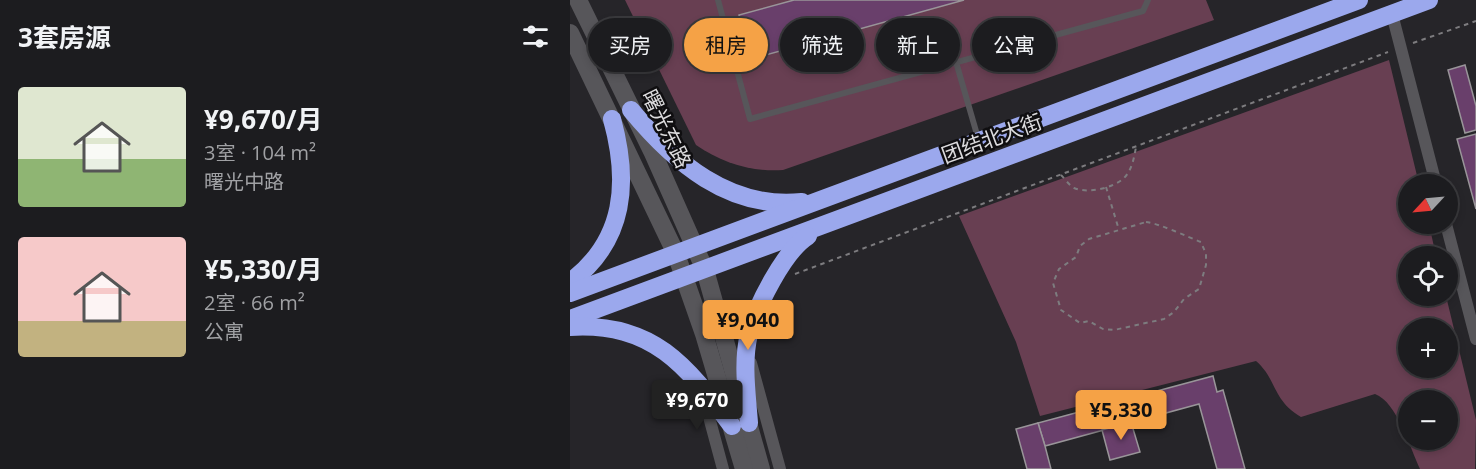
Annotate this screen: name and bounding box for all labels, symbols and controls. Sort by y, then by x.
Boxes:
chip: 买房 [588,18,672,72]
chip: 租房 [684,18,768,72]
chip: 筛选 [780,18,864,72]
chip: 新上 [876,18,960,72]
chip: 公寓 [972,18,1056,72]
text: 3套房源 [18,19,111,55]
icon: filters [519,20,552,53]
street label: 曙光东路 [636,85,698,172]
text: ¥9,670/月 [204,101,323,137]
street label: 团结北大街 [938,107,1046,169]
icon: home [66,111,138,183]
text: 3室 · 104 m² [204,139,316,166]
text: 曙光中路 [204,168,284,195]
north arrow [1398,174,1458,234]
map controls [1398,174,1458,450]
button: locate [1398,246,1458,306]
text: ¥5,330/月 [204,251,323,287]
icon: home [66,261,138,333]
text: 2室 · 66 m² [204,289,305,316]
pin: ¥9,040 [699,300,797,351]
text: ¥9,040 [717,306,779,333]
text: 公寓 [204,318,244,345]
button: + [1398,318,1458,378]
pin: ¥9,670 [648,380,746,431]
text: ¥9,670 [666,386,728,413]
pin: ¥5,330 [1072,390,1170,441]
button: − [1398,390,1458,450]
text: ¥5,330 [1090,396,1152,423]

